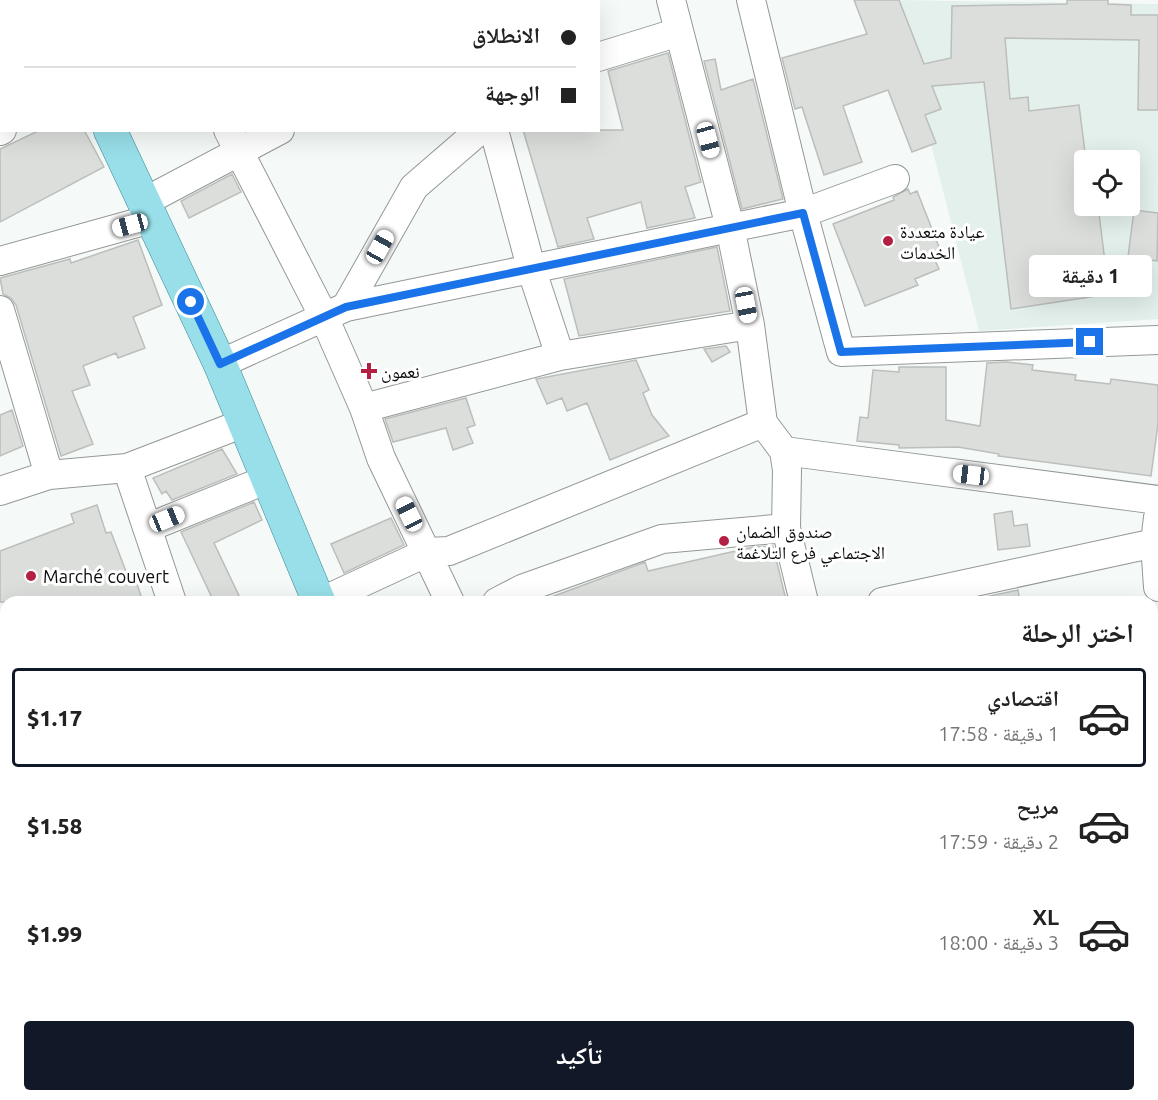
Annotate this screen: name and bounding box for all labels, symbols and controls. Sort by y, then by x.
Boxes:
text: الانطلاق [472,22,540,47]
text: الوجهة [485,80,540,105]
car [695,120,721,160]
map controls [1074,150,1140,216]
button: locate [1074,150,1140,216]
car [110,212,150,238]
place label: عيادة متعددة الخدمات [900,221,985,262]
car [363,227,397,267]
marker: عيادة متعددة الخدمات [881,234,895,248]
callout: 1 دقيقة [1028,255,1152,297]
text: 1 دقيقة [1061,264,1120,287]
car [734,286,758,324]
route start [177,288,204,315]
route end [1076,328,1103,355]
place label: نعمون [381,361,420,383]
marker: نعمون [362,364,376,378]
car [952,464,990,486]
car [393,494,425,534]
car [147,504,187,534]
place label: صندوق الضمان الاجتماعي فرع التلاغمة [736,521,885,568]
marker: صندوق الضمان الاجتماعي فرع التلاغمة [717,534,731,548]
place label: Marché couvert [43,566,169,586]
marker: Marché couvert [24,569,38,583]
text: اختر الرحلة [1021,617,1134,647]
text: اقتصادي [987,685,1059,710]
icon: car [1077,691,1131,745]
text: $1.17 [27,705,82,730]
text: 1 دقيقة · 17:58 [938,722,1059,745]
text: مريح [1016,793,1059,818]
icon: car [1077,799,1131,853]
text: $1.58 [27,813,82,838]
text: 2 دقيقة · 17:59 [938,830,1059,853]
text: XL [1032,904,1059,929]
icon: car [1077,907,1131,961]
text: $1.99 [27,921,82,946]
text: 3 دقيقة · 18:00 [938,931,1059,954]
button: تأكيد [24,1021,1134,1090]

